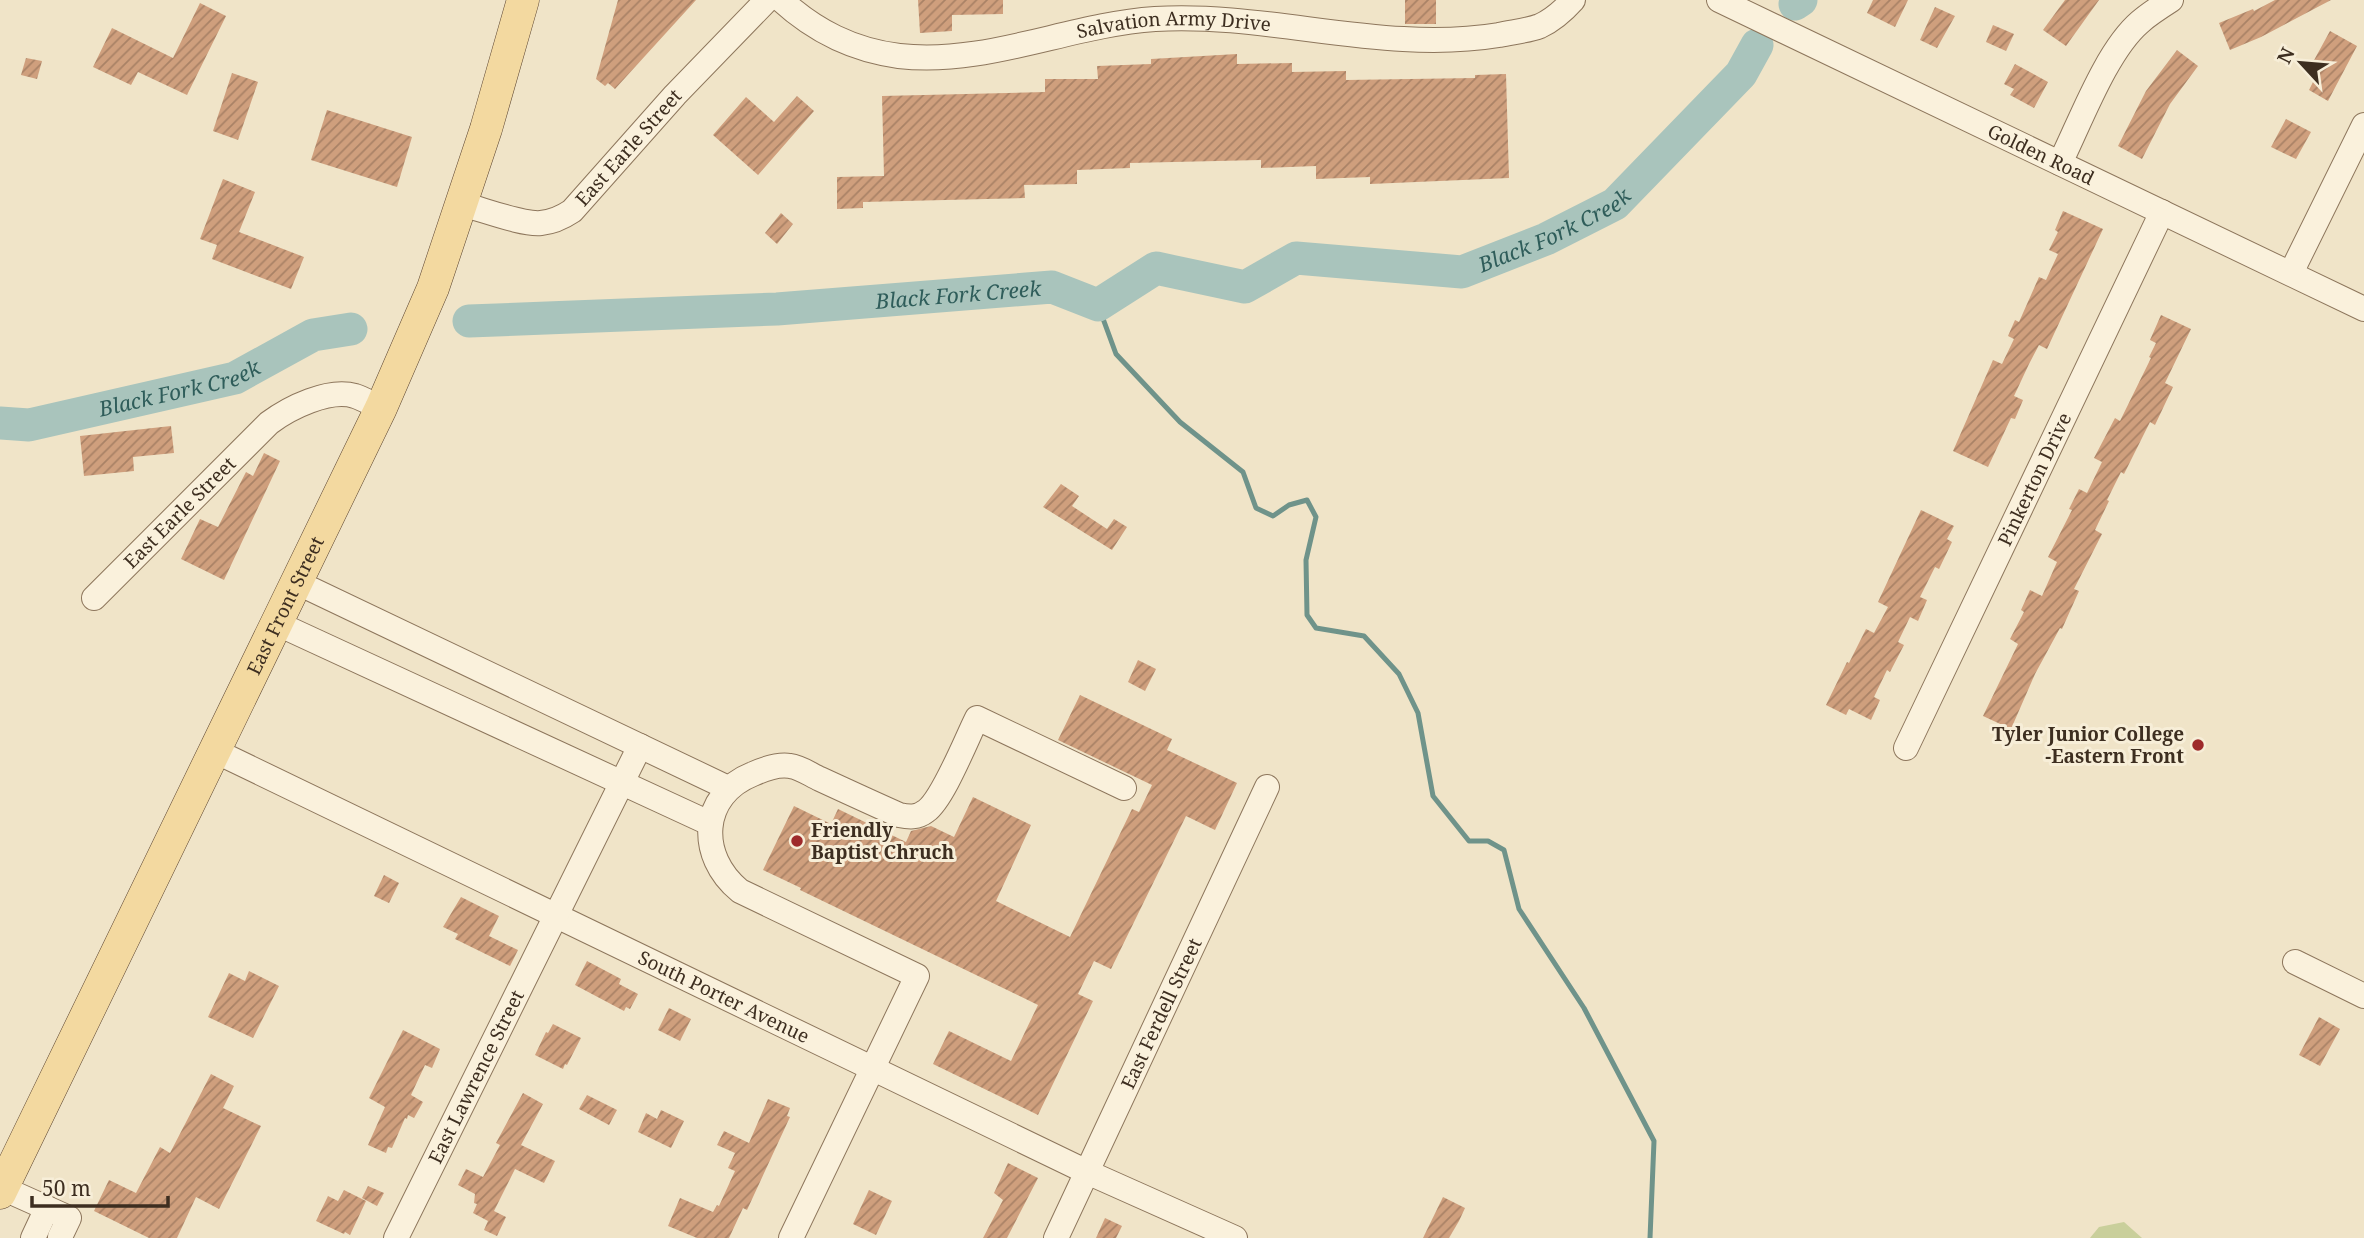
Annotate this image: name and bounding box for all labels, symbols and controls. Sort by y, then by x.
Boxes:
street label: Salvation Army Drive [1074,5,1272,44]
north arrow [2266,28,2336,98]
text: N [2271,43,2301,68]
street label: East Earle Street [569,83,687,212]
street label: Golden Road [1983,118,2099,191]
water label: Black Fork Creek [1473,181,1638,279]
water label: Black Fork Creek [873,274,1043,315]
water label: Black Fork Creek [95,352,266,423]
street label: Pinkerton Drive [1992,408,2077,550]
street label: East Earle Street [118,451,241,574]
street label: East Front Street [240,532,330,679]
place label: Tyler Junior College -Eastern Front [1992,721,2184,769]
marker: Tyler Junior College -Eastern Front [2190,737,2206,753]
place label: Friendly Baptist Chruch [811,817,955,865]
marker: Friendly Baptist Chruch [789,833,805,849]
street label: East Ferdell Street [1115,933,1208,1093]
street label: South Porter Avenue [634,944,814,1049]
street label: East Lawrence Street [422,985,530,1168]
scale bar [32,1164,168,1208]
text: 50 m [42,1174,91,1202]

